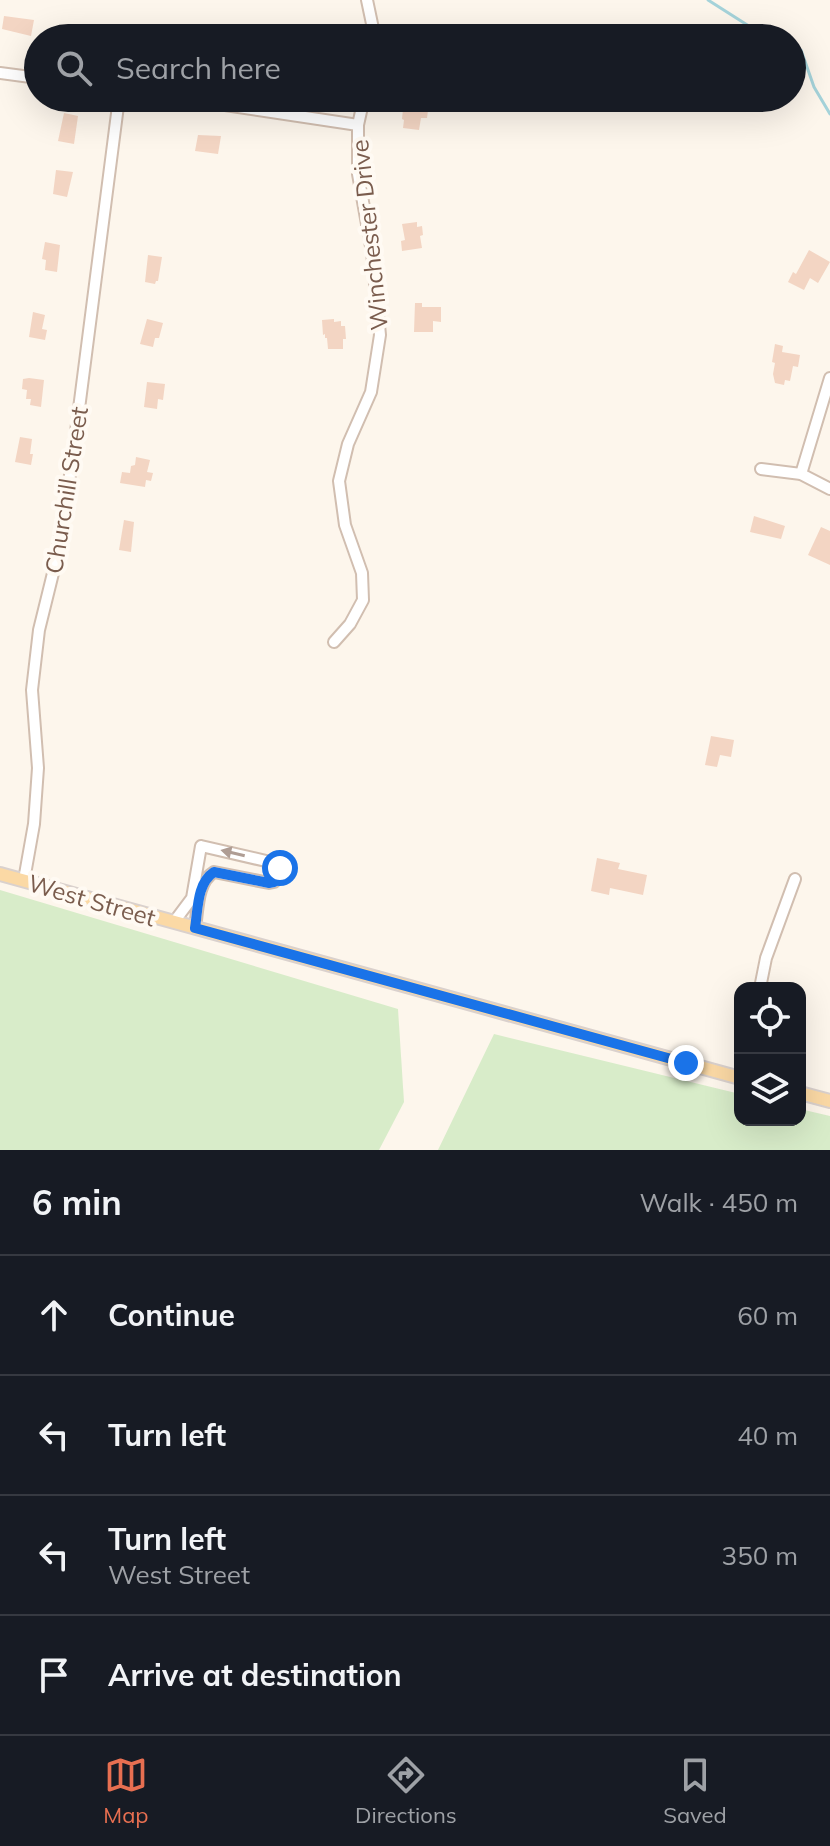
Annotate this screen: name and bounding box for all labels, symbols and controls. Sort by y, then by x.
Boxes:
search box [24,24,806,112]
icon: search [52,46,96,90]
text: Search here [116,49,281,87]
street label: Winchester Drive [344,138,394,332]
street label: Churchill Street [38,404,94,576]
one-way arrow [220,846,245,859]
route start [262,850,298,886]
street label: West Street [25,868,159,932]
map controls [734,982,806,1126]
button: locate [734,982,806,1054]
route end [668,1045,704,1081]
button: layers [734,1054,806,1126]
text: 6 min [32,1181,122,1224]
text: Walk · 450 m [639,1186,798,1219]
icon: ahead [32,1293,76,1337]
text: Continue [108,1296,235,1334]
text: 60 m [737,1299,798,1332]
icon: left [32,1413,76,1457]
text: Turn left [108,1416,226,1454]
text: 40 m [737,1419,798,1452]
text: Turn left [108,1520,226,1558]
icon: left [32,1533,76,1577]
text: 350 m [722,1539,798,1572]
text: West Street [108,1558,250,1591]
icon: arrive [32,1653,76,1697]
text: Arrive at destination [108,1656,402,1694]
tab: Map [103,1753,149,1829]
tab: Directions [355,1753,457,1829]
tab: Saved [663,1753,727,1829]

